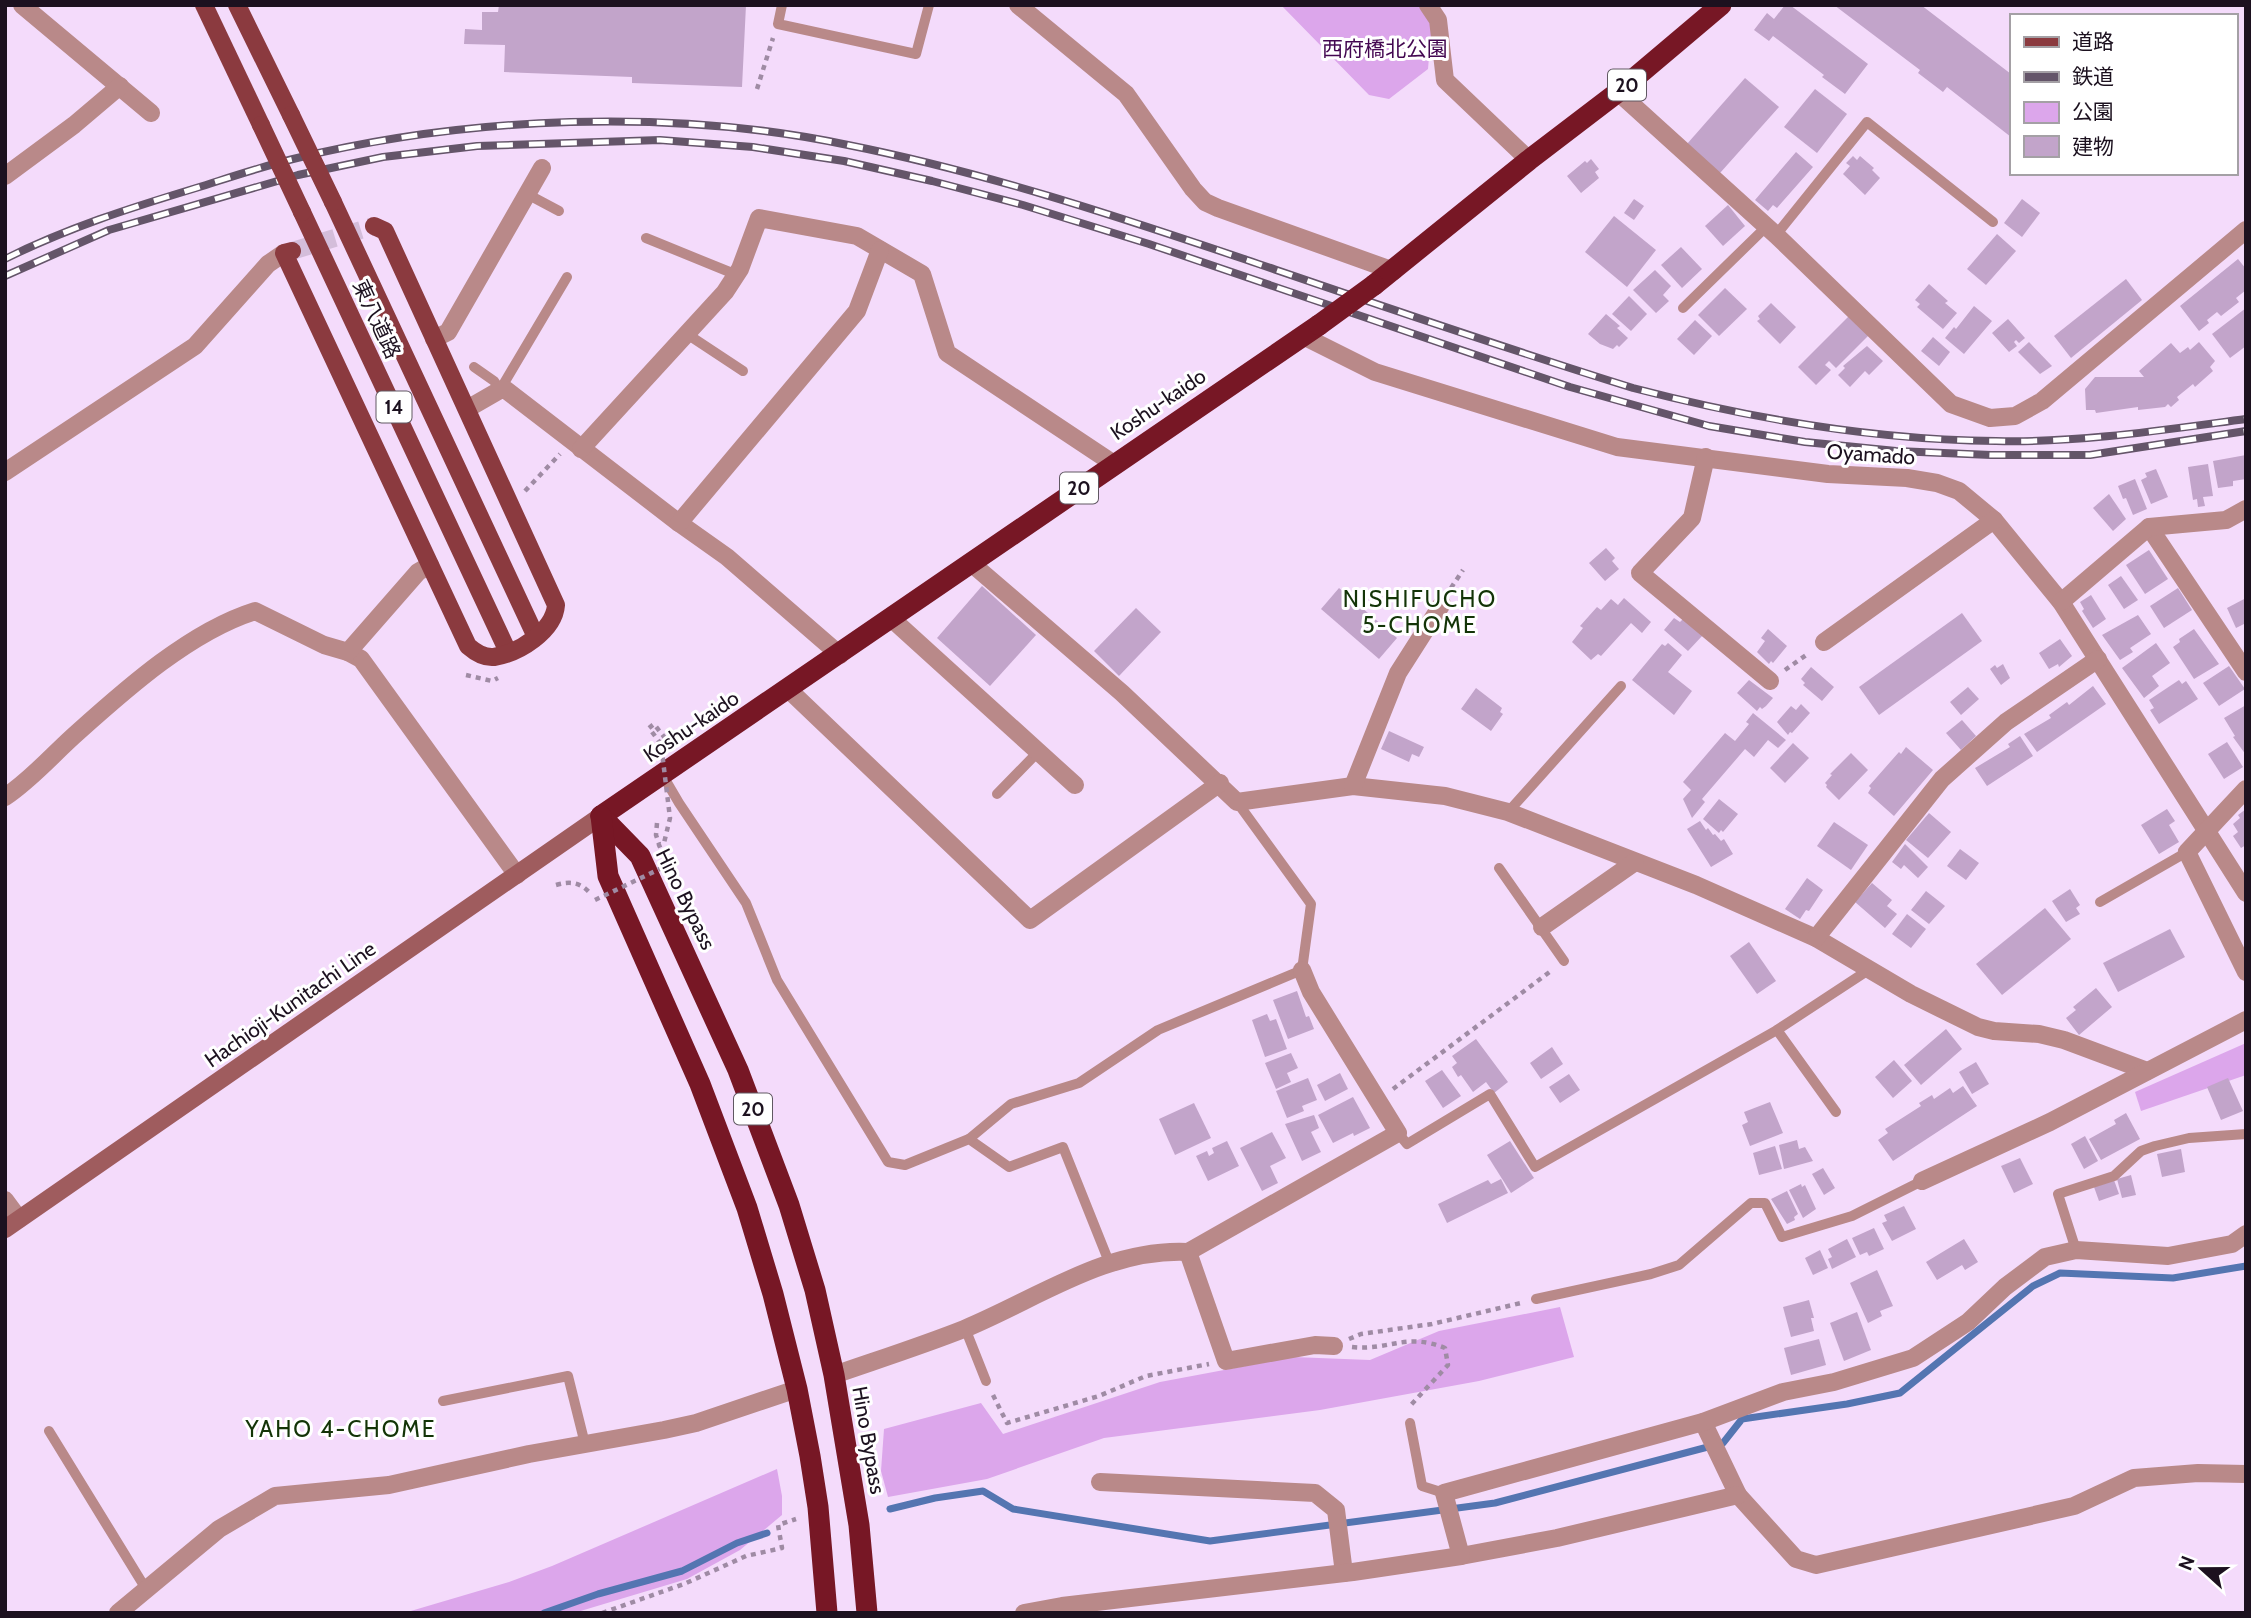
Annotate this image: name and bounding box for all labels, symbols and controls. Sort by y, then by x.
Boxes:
legend [2010,14,2237,175]
text: 道路 [2072,29,2114,54]
park label: 西府橋北公園 [1322,36,1448,61]
text: 鉄道 [2072,64,2114,89]
road number: 20 [1608,69,1646,100]
text: 公園 [2072,99,2114,124]
text: 建物 [2072,134,2114,159]
street label: 東八道路 [348,276,406,362]
street label: Koshu-kaido [1106,363,1210,445]
road number: 14 [376,392,412,422]
street label: Oyamado [1826,438,1916,470]
road number: 20 [1060,472,1098,503]
district label: NISHIFUCHO 5-CHOME [1343,585,1497,639]
street label: Koshu-kaido [639,685,743,767]
street label: Hino Bypass [651,845,721,954]
street label: Hachioji-Kunitachi Line [200,935,381,1073]
road number: 20 [734,1093,772,1124]
street label: Hino Bypass [847,1384,891,1496]
district label: YAHO 4-CHOME [244,1415,437,1443]
north arrow [2167,1534,2237,1604]
text: N [2173,1553,2200,1573]

